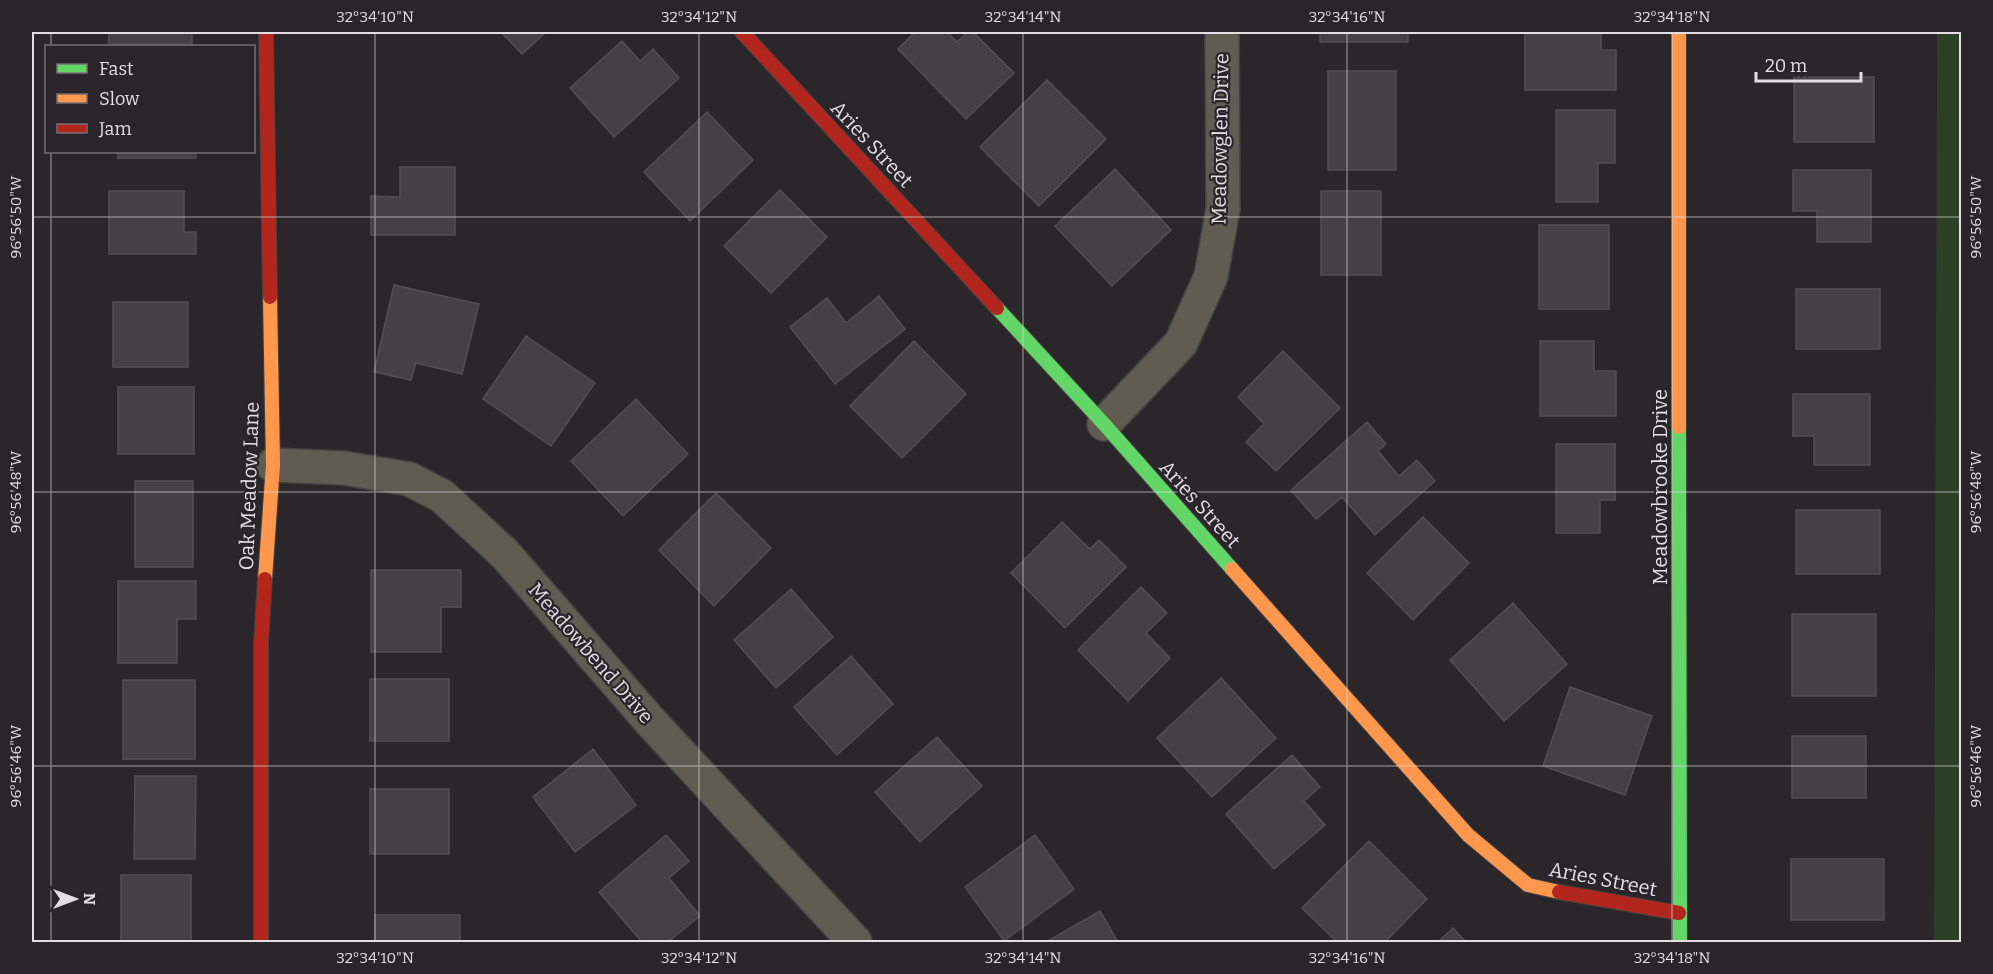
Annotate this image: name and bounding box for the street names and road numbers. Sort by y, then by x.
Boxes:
street label: Meadowglen Drive [1207,53,1233,225]
street label: Aries Street [826,96,918,192]
street label: Meadowbrooke Drive [1648,389,1672,585]
street label: Oak Meadow Lane [234,401,264,571]
street label: Aries Street [1155,455,1245,553]
street label: Meadowbend Drive [523,578,659,728]
street label: Aries Street [1547,857,1659,901]

